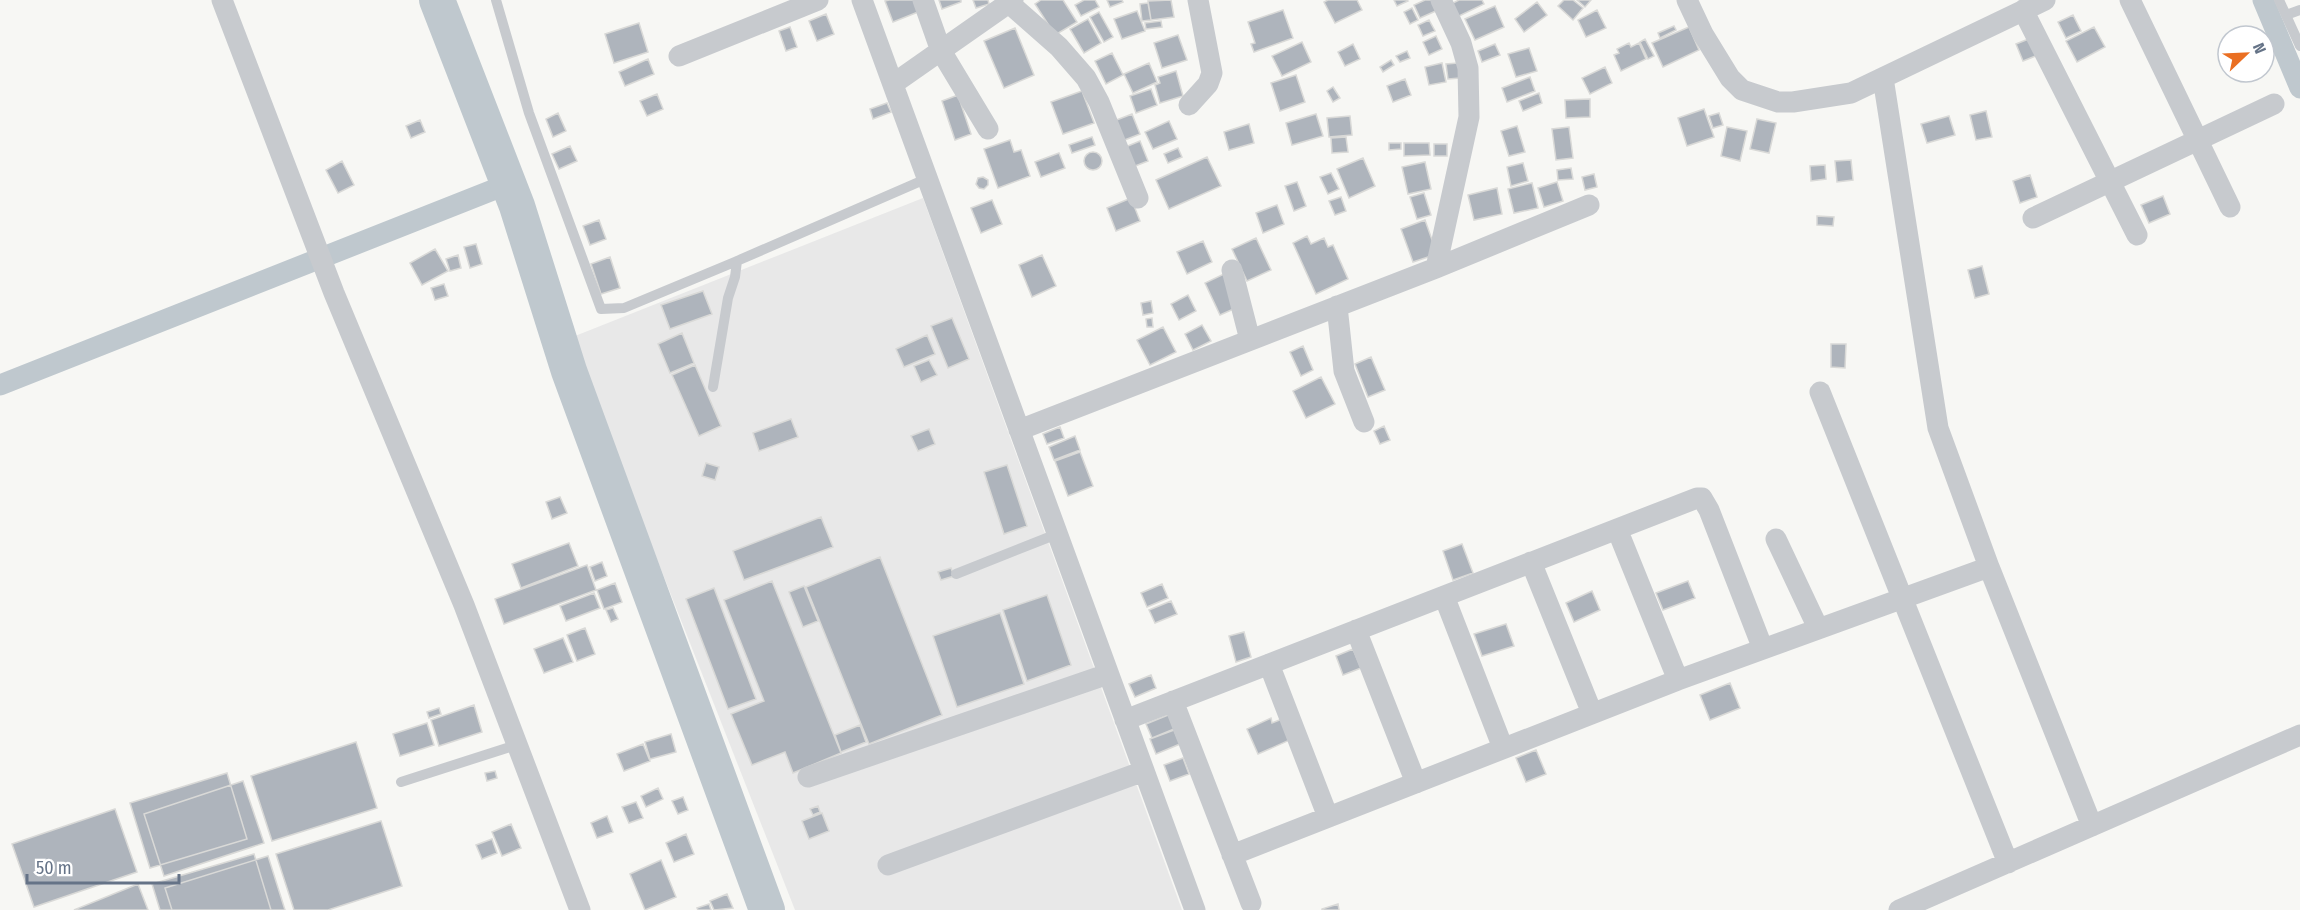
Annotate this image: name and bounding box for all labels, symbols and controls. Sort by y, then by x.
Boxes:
north arrow [2216,24,2276,84]
text: N [2249,40,2270,56]
scale bar [27,847,178,885]
text: 50 m [36,857,72,879]

